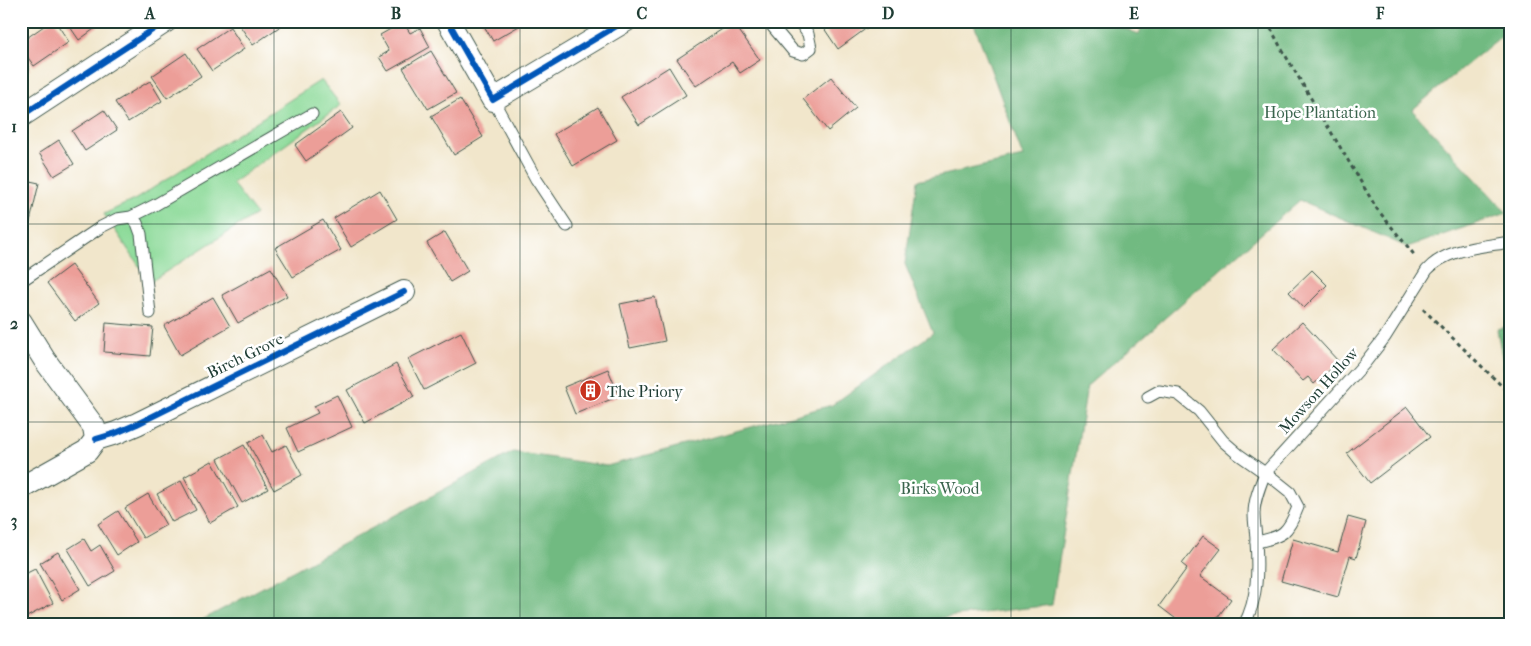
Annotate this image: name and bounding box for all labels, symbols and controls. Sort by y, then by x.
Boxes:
text: A [144,4,156,23]
text: B [391,4,401,23]
text: C [637,4,648,23]
text: D [882,4,894,23]
text: E [1129,4,1139,23]
text: F [1375,4,1385,23]
park label: Hope Plantation [1264,103,1377,122]
text: 1 [11,117,17,136]
text: 2 [10,314,18,333]
street label: Birch Grove [204,329,287,382]
street label: Mowson Hollow [1275,342,1363,437]
building icon: The Priory [579,379,603,403]
place label: The Priory [607,382,683,401]
park label: Birks Wood [901,479,980,498]
text: 3 [11,511,17,531]

